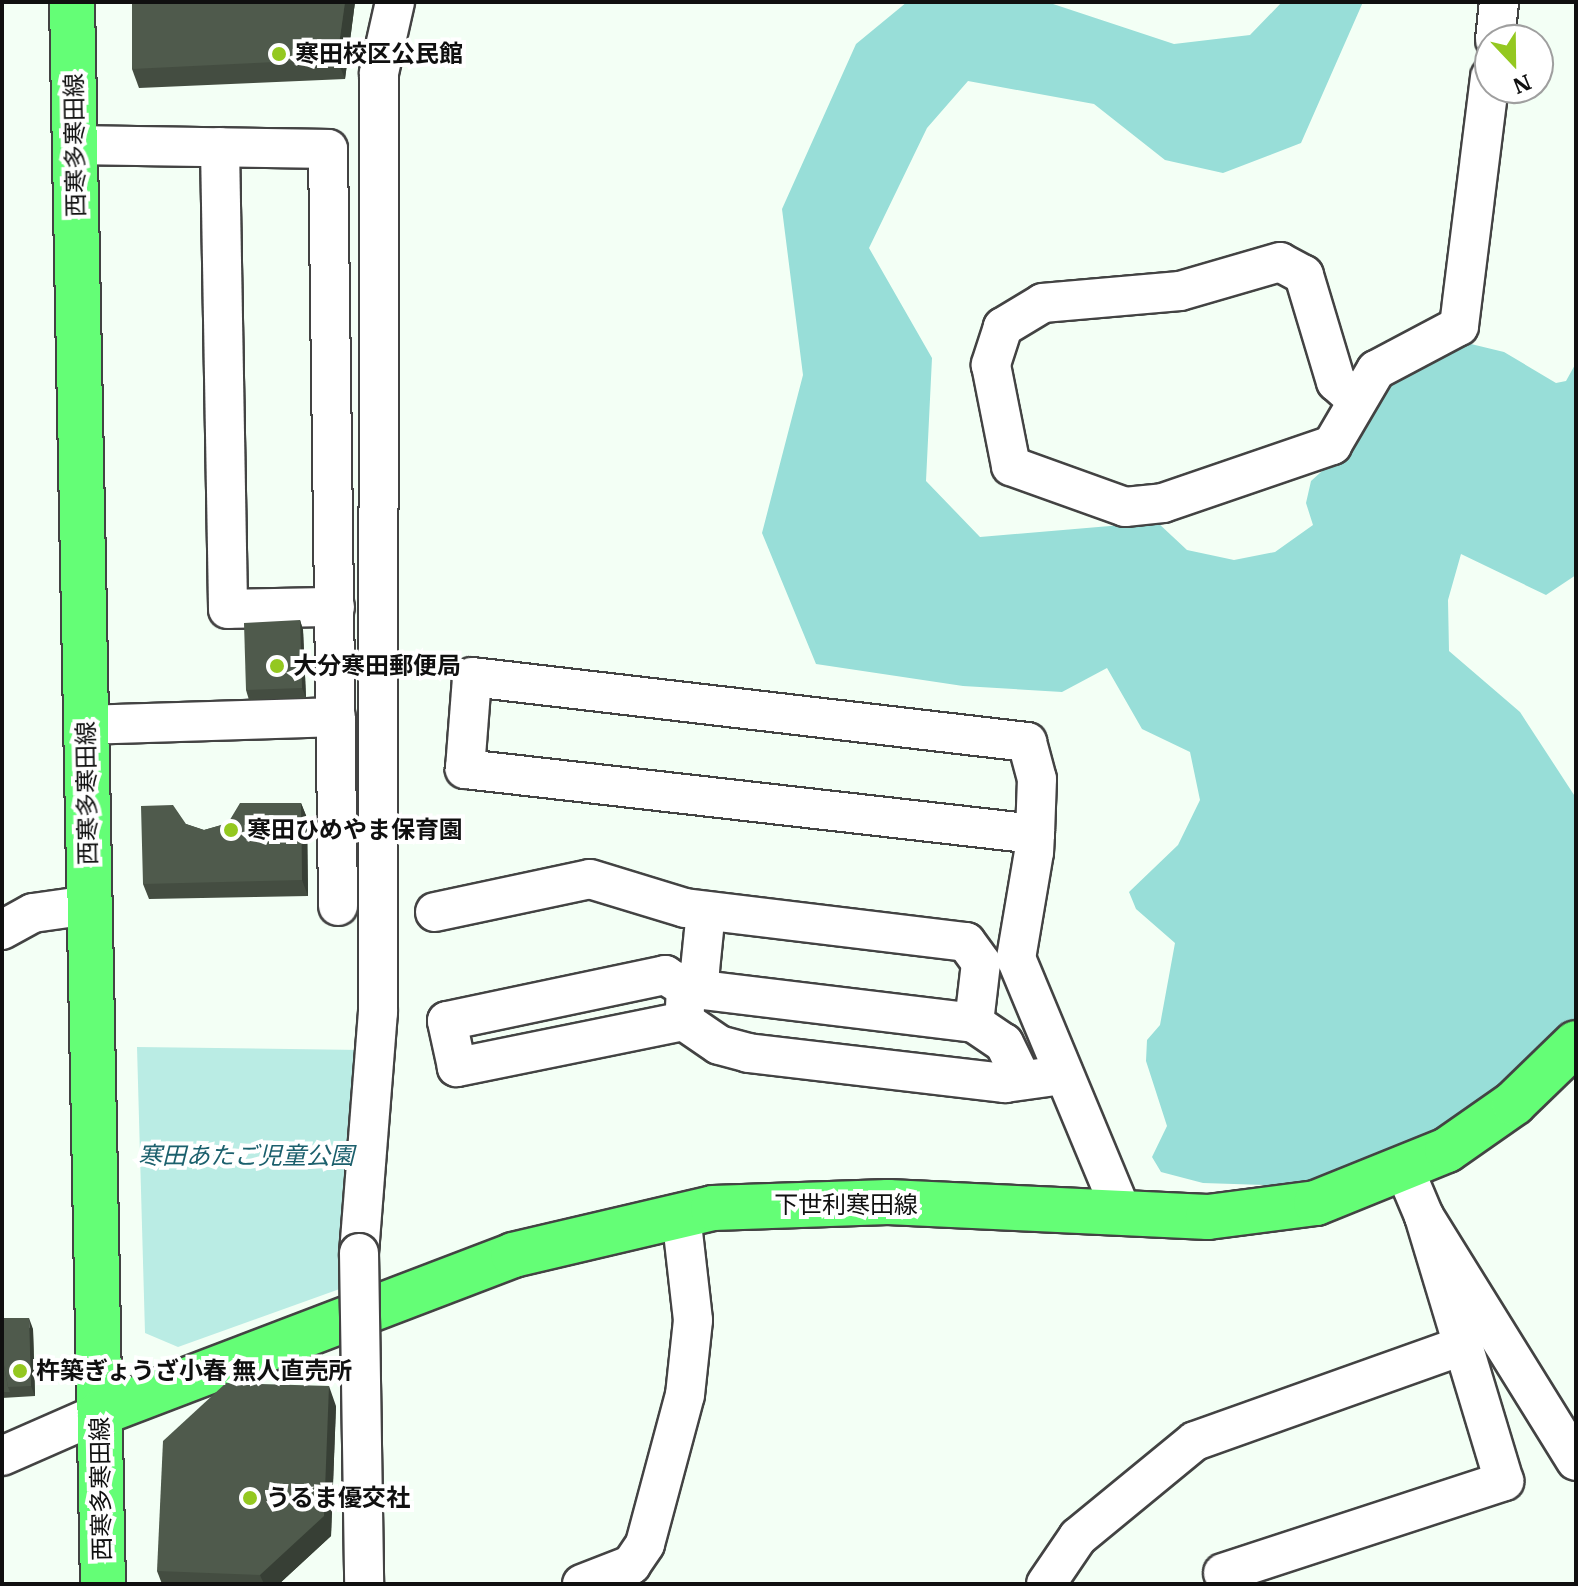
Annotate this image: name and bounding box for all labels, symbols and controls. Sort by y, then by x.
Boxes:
north arrow [1474,24,1554,104]
place label: 寒田校区公民館 [295,40,463,68]
marker: 寒田校区公民館 [270,45,288,63]
text: N [1509,68,1536,102]
street label: 西寒多寒田線 [59,73,91,217]
place label: 大分寒田郵便局 [293,652,461,680]
marker: 大分寒田郵便局 [268,657,286,675]
street label: 西寒多寒田線 [71,721,103,865]
place label: 寒田ひめやま保育園 [247,816,463,844]
marker: 寒田ひめやま保育園 [222,821,240,839]
park label: 寒田あたご児童公園 [138,1142,354,1170]
street label: 下世利寒田線 [774,1191,918,1219]
place label: 杵築ぎょうざ小春 無人直売所 [36,1357,354,1385]
marker: 杵築ぎょうざ小春 無人直売所 [11,1362,29,1380]
street label: 西寒多寒田線 [85,1417,117,1561]
place label: うるま優交社 [266,1484,410,1512]
marker: うるま優交社 [241,1489,259,1507]

